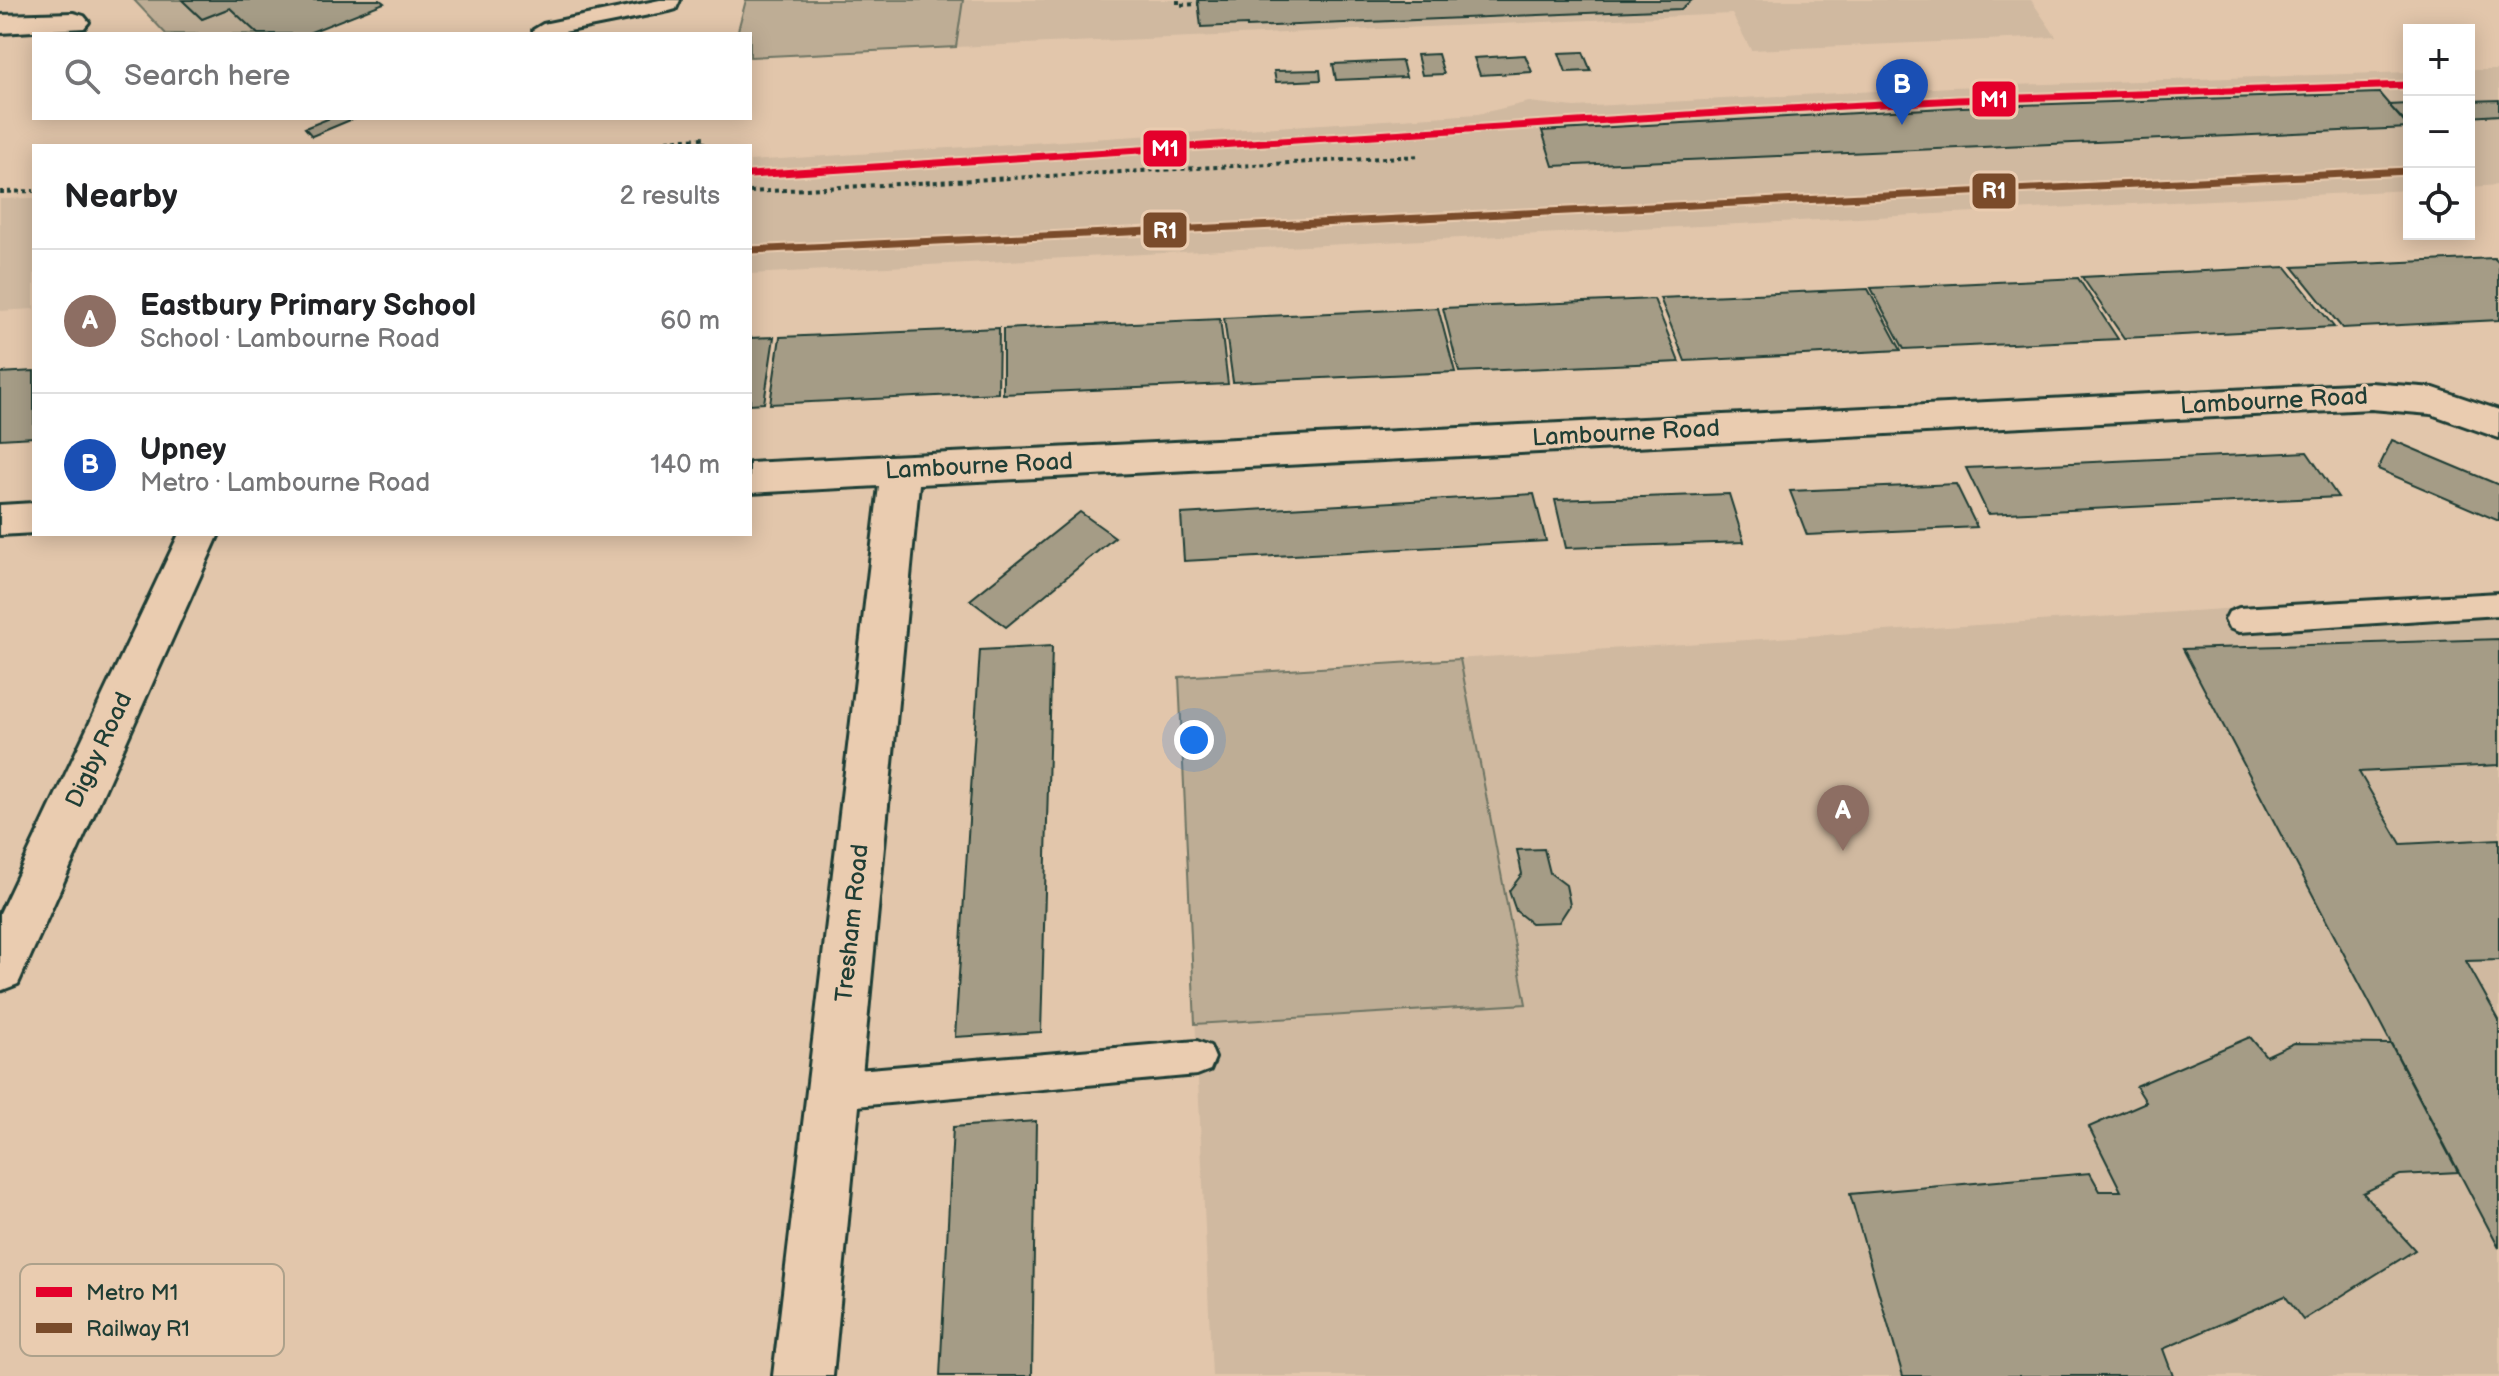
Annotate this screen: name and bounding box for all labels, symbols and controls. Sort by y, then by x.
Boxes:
map controls [2403,24,2475,240]
button: + [2403,24,2475,96]
search box [32,32,752,120]
icon: search [60,54,104,98]
text: Search here [124,58,290,94]
pin: B [1876,59,1928,125]
line badge: M1 [1971,80,2017,118]
text: M1 [1980,87,2008,114]
button: − [2403,96,2475,168]
line badge: M1 [1142,129,1188,168]
text: M1 [1151,136,1179,163]
button: locate [2403,168,2475,240]
line badge: R1 [1971,172,2017,210]
text: Nearby [64,176,178,217]
text: R1 [1982,178,2006,205]
text: 2 results [620,181,720,212]
line badge: R1 [1142,211,1188,249]
text: R1 [1153,218,1177,245]
text: Eastbury Primary School [140,288,476,324]
text: A [82,306,98,337]
text: 60 m [660,306,720,337]
text: School · Lambourne Road [140,324,440,355]
street label: Lambourne Road [2179,382,2369,420]
street label: Lambourne Road [1531,414,1721,452]
text: Upney [140,432,226,468]
street label: Lambourne Road [884,447,1074,485]
text: B [81,450,99,481]
text: 140 m [650,450,720,481]
text: Metro · Lambourne Road [140,468,430,499]
street label: Digby Road [60,688,138,812]
your location [1174,720,1214,760]
pin: A [1817,785,1869,851]
street label: Tresham Road [829,843,875,1003]
legend [20,1264,284,1356]
text: Metro M1 [86,1280,178,1307]
text: Railway R1 [86,1316,190,1343]

